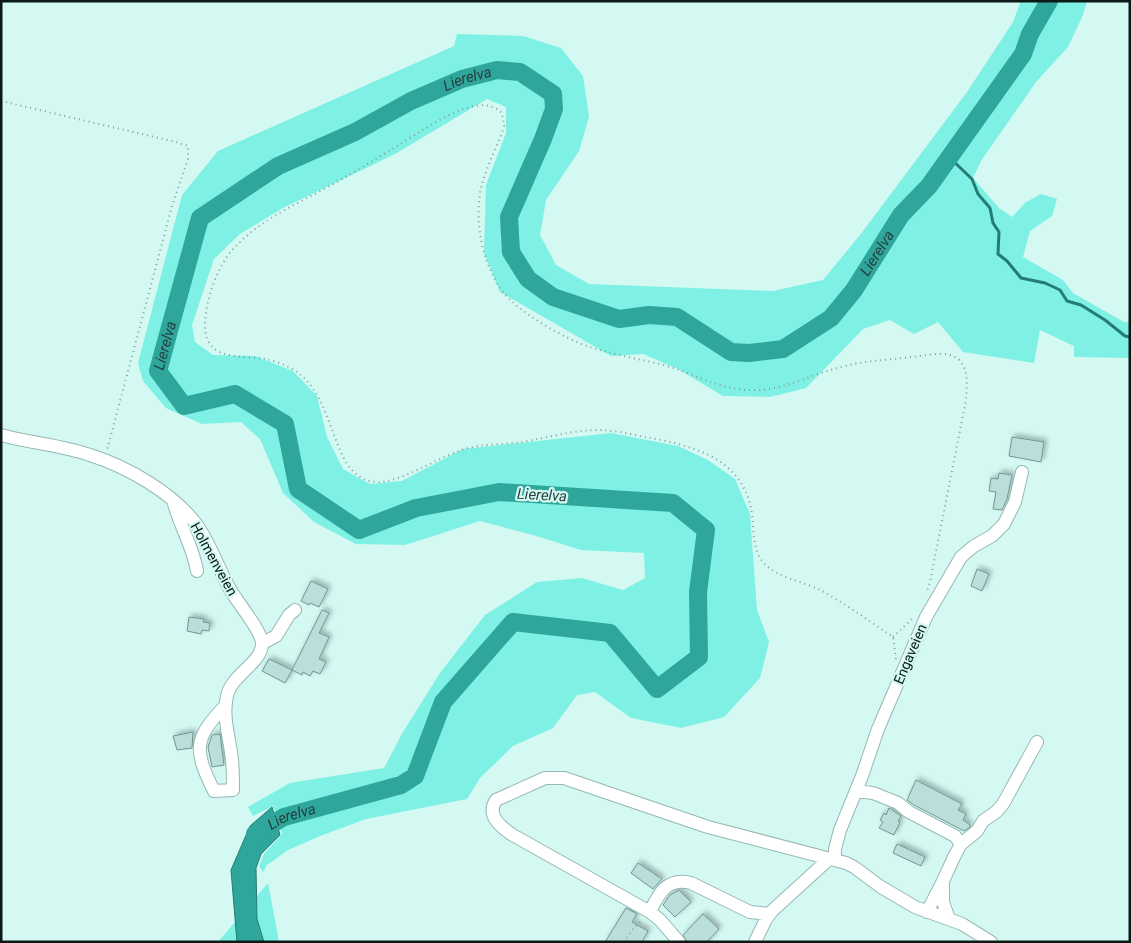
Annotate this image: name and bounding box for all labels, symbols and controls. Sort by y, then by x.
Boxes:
water label: Lierelva [440,63,494,95]
water label: Lierelva [856,227,898,279]
water label: Lierelva [150,319,180,372]
water label: Lierelva [517,485,568,505]
street label: Holmenveien [187,519,241,599]
street label: Engaveien [890,622,930,686]
water label: Lierelva [264,800,318,834]

